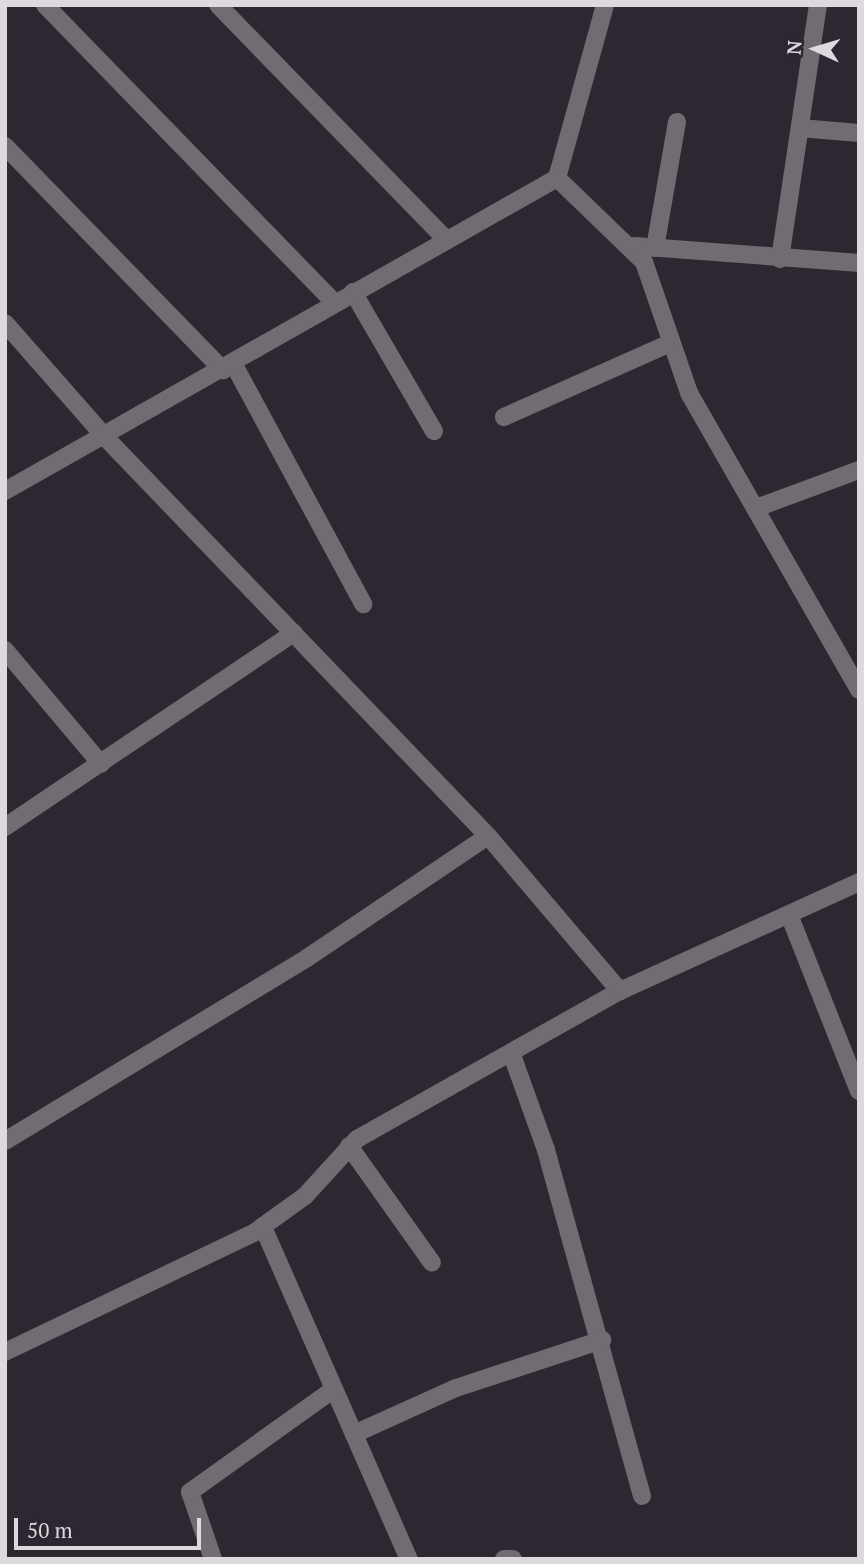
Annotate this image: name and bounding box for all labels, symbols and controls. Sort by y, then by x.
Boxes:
north arrow [780,14,850,84]
text: N [781,39,807,56]
scale bar [18,1504,205,1548]
text: 50 m [27,1516,73,1544]

